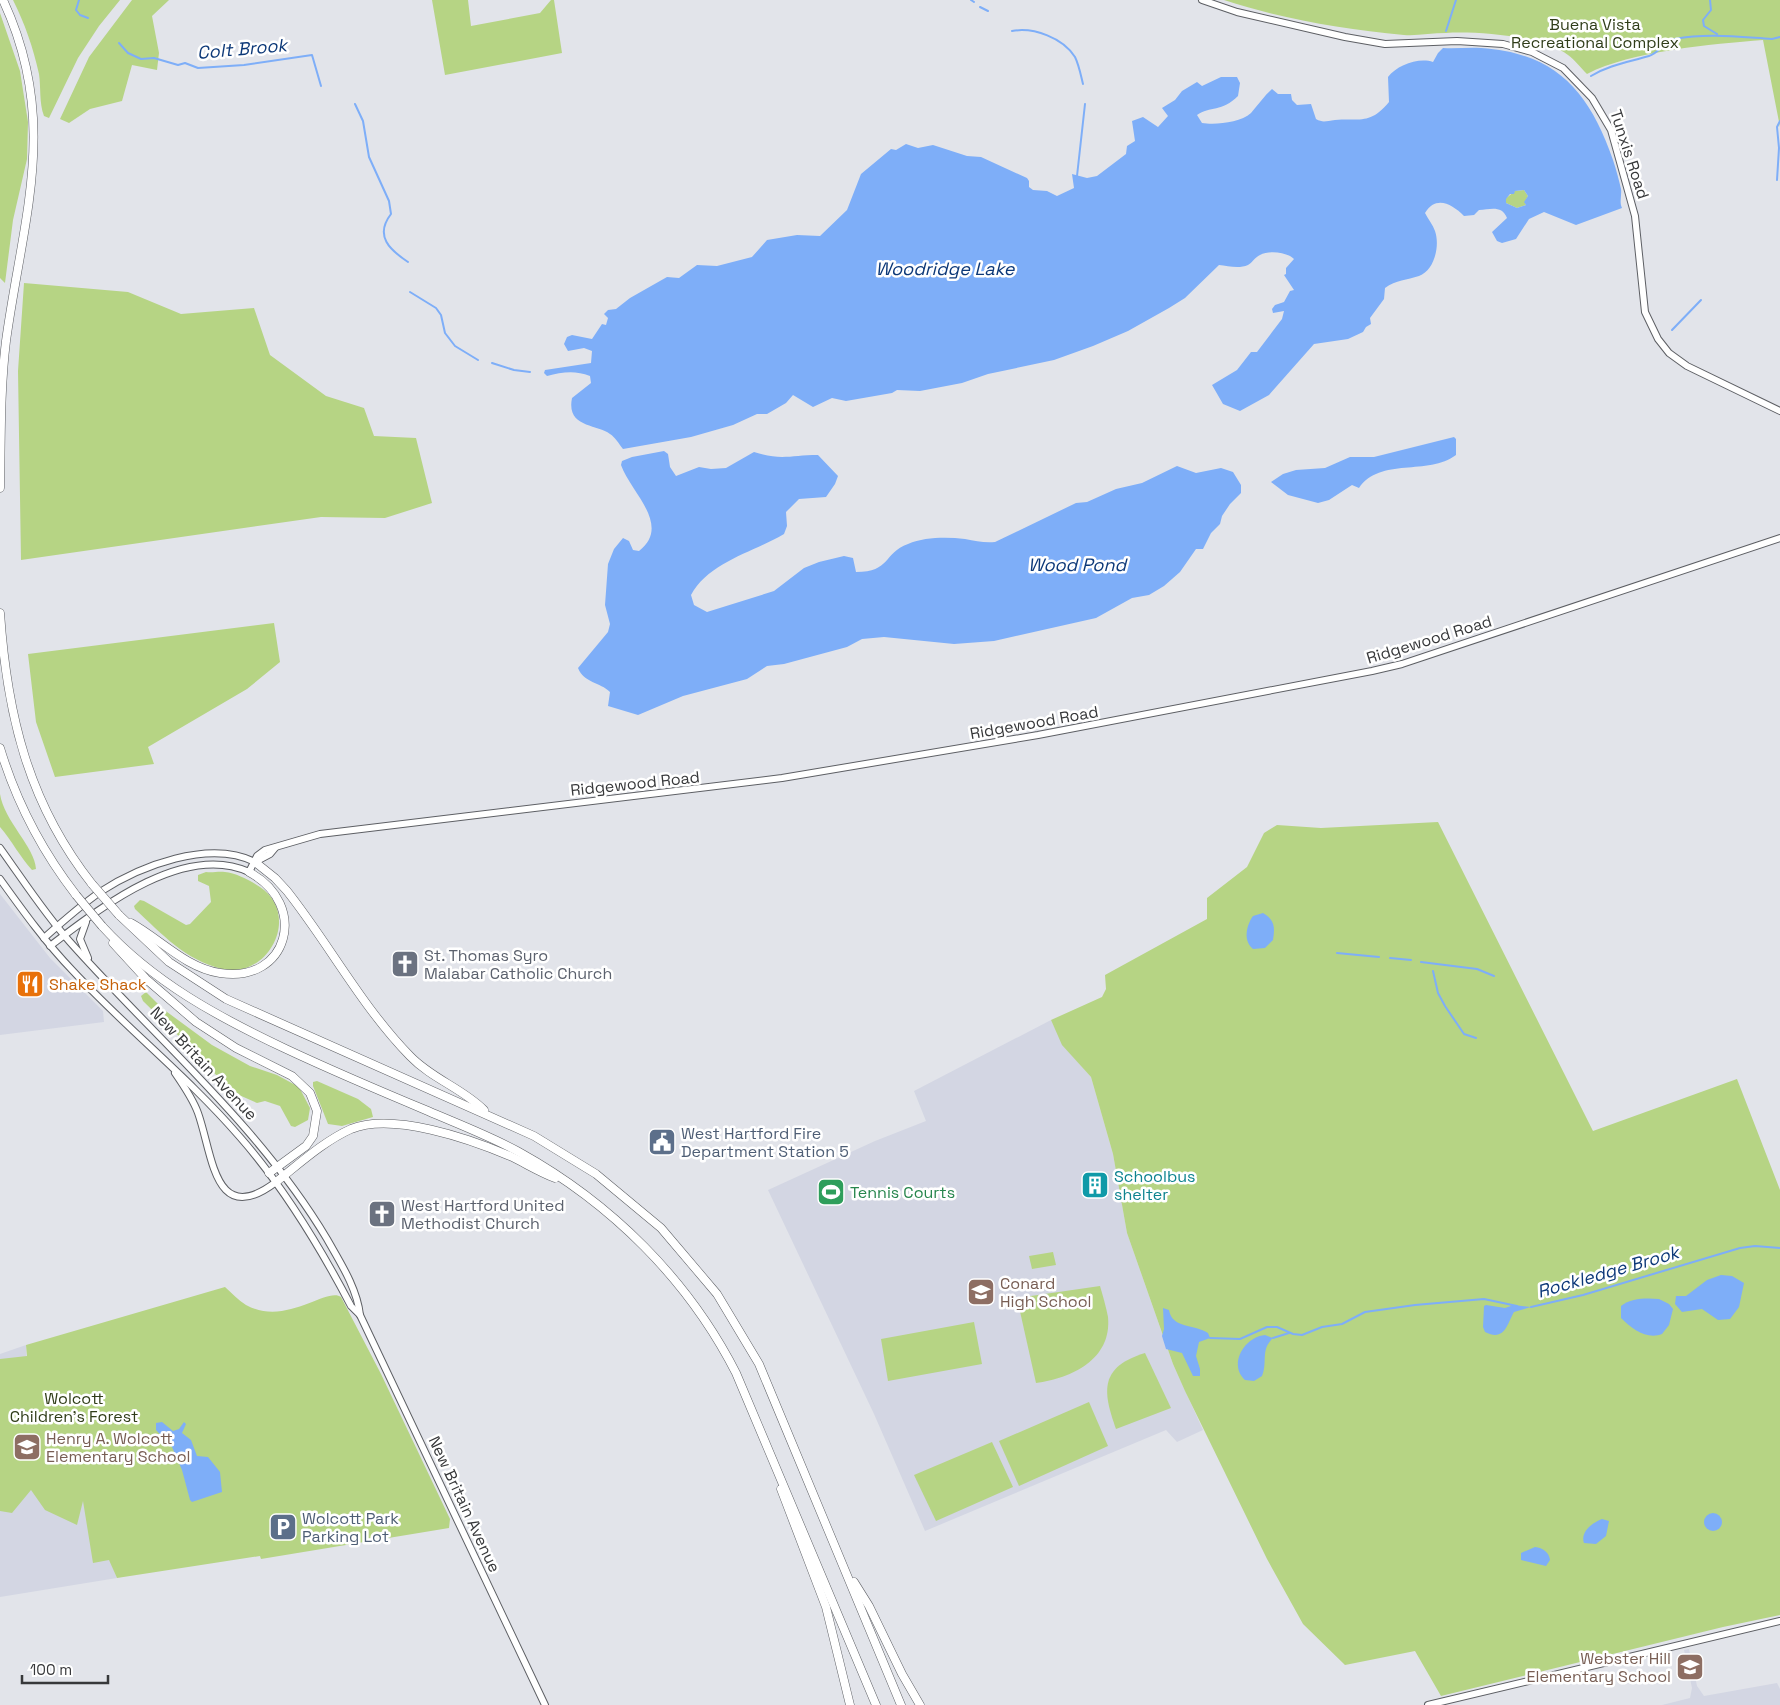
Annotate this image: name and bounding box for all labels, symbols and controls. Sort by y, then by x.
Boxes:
park label: Buena Vista Recreational Complex [1511,14,1679,53]
water label: Colt Brook [196,33,290,64]
street label: Tunxis Road [1605,107,1654,202]
water label: Woodridge Lake [875,257,1016,280]
water label: Wood Pond [1028,553,1129,576]
street label: Ridgewood Road [1364,610,1494,669]
street label: Ridgewood Road [968,701,1100,744]
street label: Ridgewood Road [569,766,701,801]
place label: St. Thomas Syro Malabar Catholic Church [424,945,612,984]
church icon: St. Thomas Syro Malabar Catholic Church [390,949,420,979]
restaurant icon: Shake Shack [15,969,45,999]
place label: Shake Shack [49,974,147,995]
street label: New Britain Avenue [145,1002,262,1125]
place label: West Hartford Fire Department Station 5 [681,1123,849,1162]
public building icon: West Hartford Fire Department Station 5 [647,1127,677,1157]
place label: Schoolbus shelter [1114,1166,1195,1205]
building icon: Schoolbus shelter [1080,1170,1110,1200]
sports icon: Tennis Courts [816,1177,846,1207]
place label: Tennis Courts [850,1182,955,1203]
place label: West Hartford United Methodist Church [401,1195,565,1234]
church icon: West Hartford United Methodist Church [367,1199,397,1229]
water label: Rockledge Brook [1534,1240,1684,1303]
place label: Conard High School [1000,1273,1091,1312]
school or university icon: Conard High School [966,1277,996,1307]
park label: Wolcott Children's Forest [10,1388,138,1427]
place label: Henry A. Wolcott Elementary School [46,1428,191,1467]
school or university icon: Henry A. Wolcott Elementary School [12,1432,42,1462]
street label: New Britain Avenue [424,1433,505,1576]
place label: Wolcott Park Parking Lot [302,1508,399,1547]
parking icon: Wolcott Park Parking Lot [268,1512,298,1542]
place label: Webster Hill Elementary School [1526,1648,1671,1687]
scale bar [22,1652,109,1684]
school or university icon: Webster Hill Elementary School [1675,1652,1705,1682]
text: 100 m [30,1660,72,1679]

